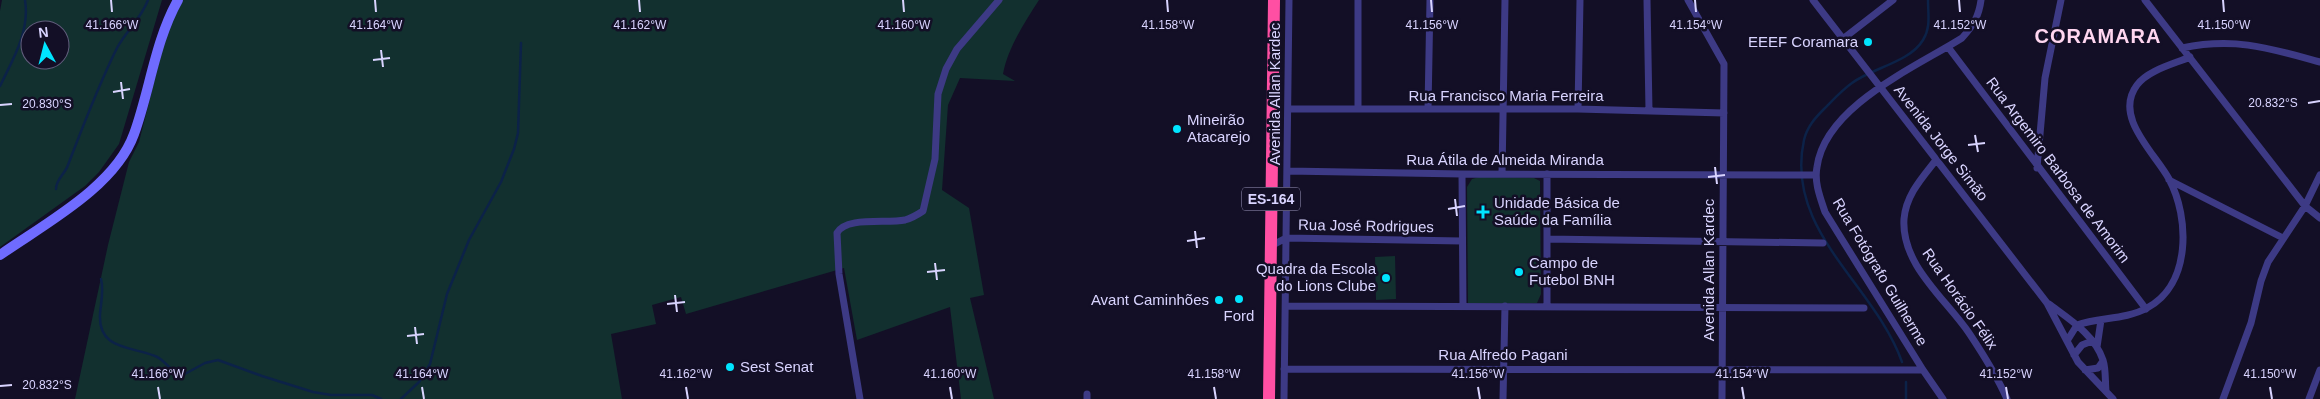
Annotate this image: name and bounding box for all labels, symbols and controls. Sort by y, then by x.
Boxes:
text: 41.166°W [86,18,139,32]
text: 41.164°W [350,18,403,32]
text: 41.162°W [614,18,667,32]
text: 41.160°W [878,18,931,32]
text: 41.158°W [1142,18,1195,32]
text: 41.156°W [1406,18,1459,32]
text: 41.154°W [1670,18,1723,32]
text: 41.152°W [1934,18,1987,32]
text: 41.150°W [2198,18,2251,32]
north arrow [20,20,70,70]
street label: Avenida Allan Kardec [1266,22,1283,165]
text: N [37,24,49,41]
district label: CORAMARA [2035,25,2161,47]
place label: EEEF Coramara [1748,33,1859,50]
marker: EEEF Coramara [1862,36,1874,48]
street label: Rua Argemiro Barbosa de Amorim [1983,74,2134,266]
street label: Avenida Jorge Simão [1891,81,1992,204]
street label: Rua Francisco Maria Ferreira [1408,87,1604,104]
text: 20.832°S [2248,96,2298,110]
text: 20.830°S [22,97,72,111]
place label: Mineirão Atacarejo [1187,111,1250,145]
marker: Mineirão Atacarejo [1171,123,1183,135]
street label: Rua Átila de Almeida Miranda [1406,151,1604,168]
road number: ES-164 [1242,188,1300,210]
place label: Unidade Básica de Saúde da Família [1494,194,1620,228]
street label: Rua Fotógrafo Guilherme [1830,195,1931,349]
street label: Avenida Allan Kardec [1700,198,1717,341]
marker: Unidade Básica de Saúde da Família [1476,205,1490,219]
street label: Rua José Rodrigues [1298,216,1434,235]
street label: Rua Horácio Félix [1919,245,2002,353]
place label: Campo de Futebol BNH [1529,254,1615,288]
place label: Quadra da Escola do Lions Clube [1256,260,1377,294]
marker: Campo de Futebol BNH [1513,266,1525,278]
marker: Quadra da Escola do Lions Clube [1380,272,1392,284]
place label: Avant Caminhões [1091,291,1209,308]
marker: Ford [1233,293,1245,305]
marker: Avant Caminhões [1213,294,1225,306]
place label: Ford [1224,307,1254,324]
street label: Rua Alfredo Pagani [1438,346,1568,363]
place label: Sest Senat [740,358,814,375]
marker: Sest Senat [724,361,736,373]
text: 41.166°W [132,367,185,381]
text: 41.164°W [396,367,449,381]
text: 41.162°W [660,367,713,381]
text: 41.160°W [924,367,977,381]
text: 41.158°W [1188,367,1241,381]
text: 41.156°W [1452,367,1505,381]
text: 41.154°W [1716,367,1769,381]
text: 41.152°W [1980,367,2033,381]
text: 41.150°W [2244,367,2297,381]
text: 20.832°S [22,378,72,392]

